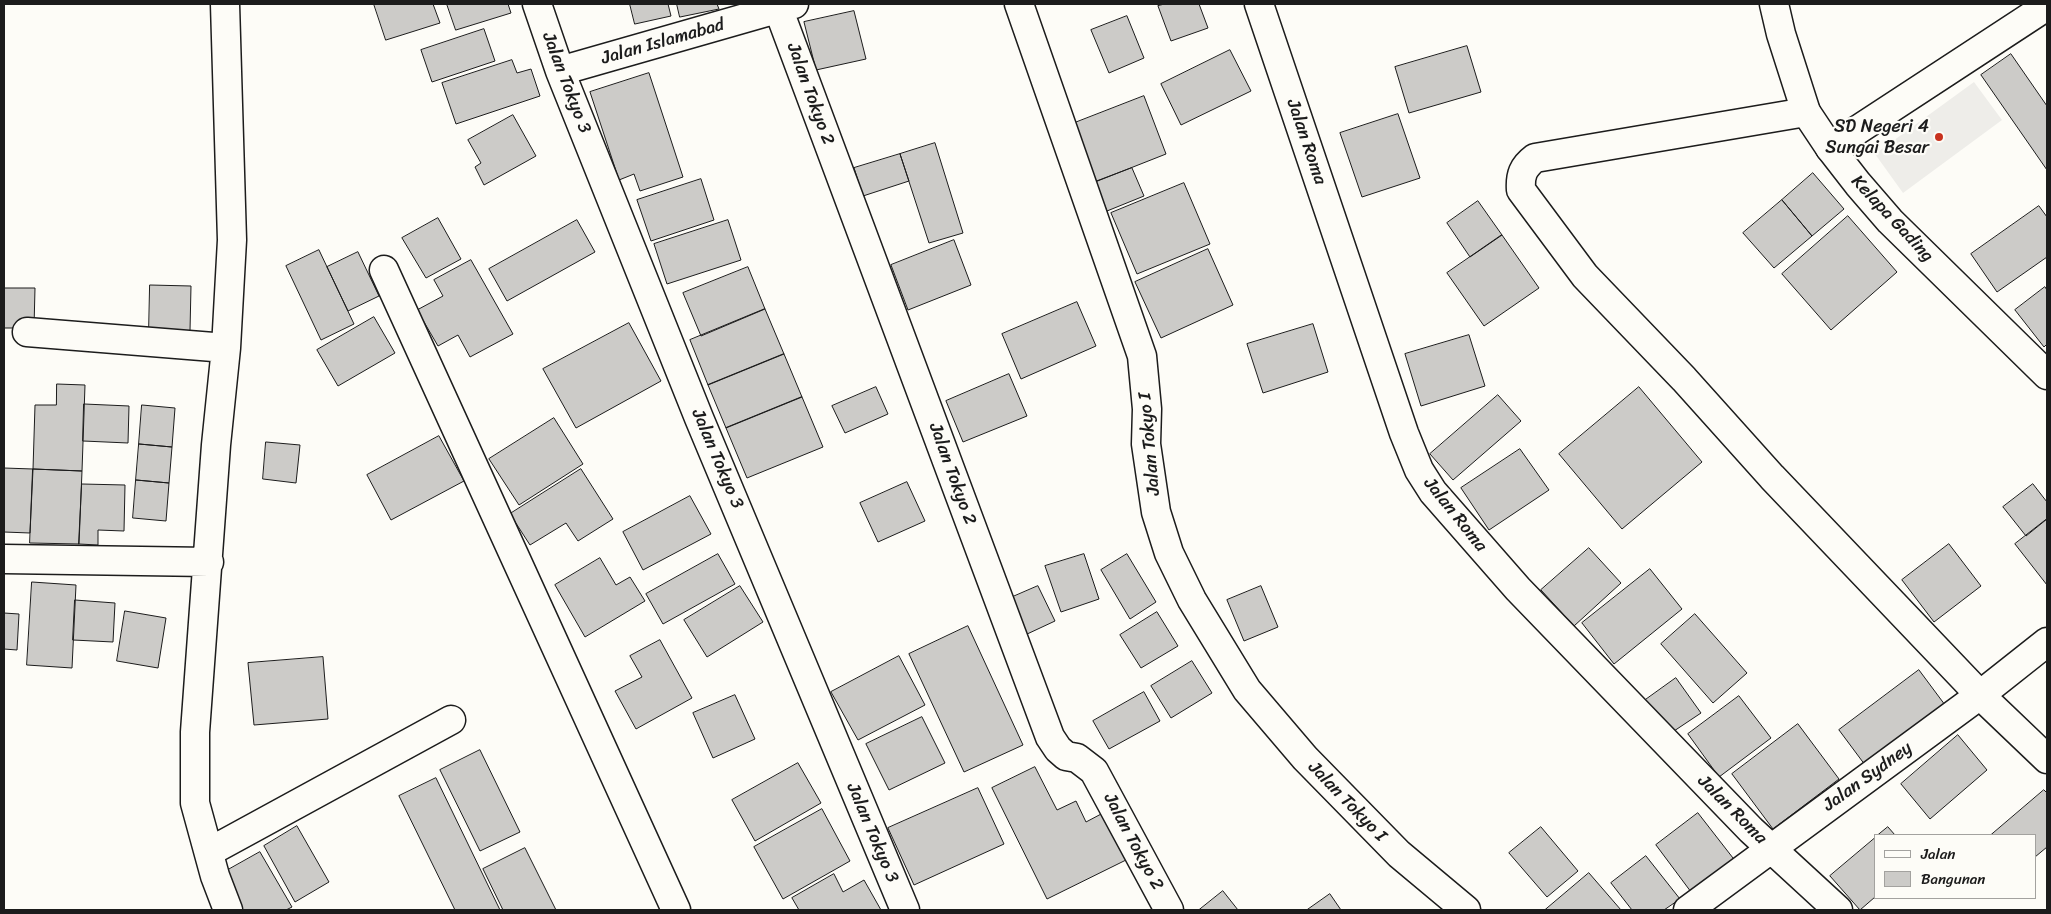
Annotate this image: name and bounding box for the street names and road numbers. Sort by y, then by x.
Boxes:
street label: Jalan Islamabad [599,14,727,70]
street label: Jalan Tokyo 3 [537,30,595,136]
street label: Jalan Tokyo 2 [782,40,838,148]
street label: Jalan Roma [1281,96,1331,188]
street label: Kelapa Gading [1846,171,1938,267]
street label: Jalan Tokyo I [1135,392,1165,496]
street label: Jalan Tokyo 3 [686,406,748,512]
street label: Jalan Tokyo 2 [924,420,980,528]
street label: Jalan Roma [1419,474,1491,556]
street label: Jalan Sydney [1819,738,1917,816]
street label: Jalan Tokyo I [1303,757,1391,847]
street label: Jalan Roma [1693,771,1771,849]
street label: Jalan Tokyo 3 [841,780,903,886]
street label: Jalan Tokyo 2 [1098,790,1168,894]

